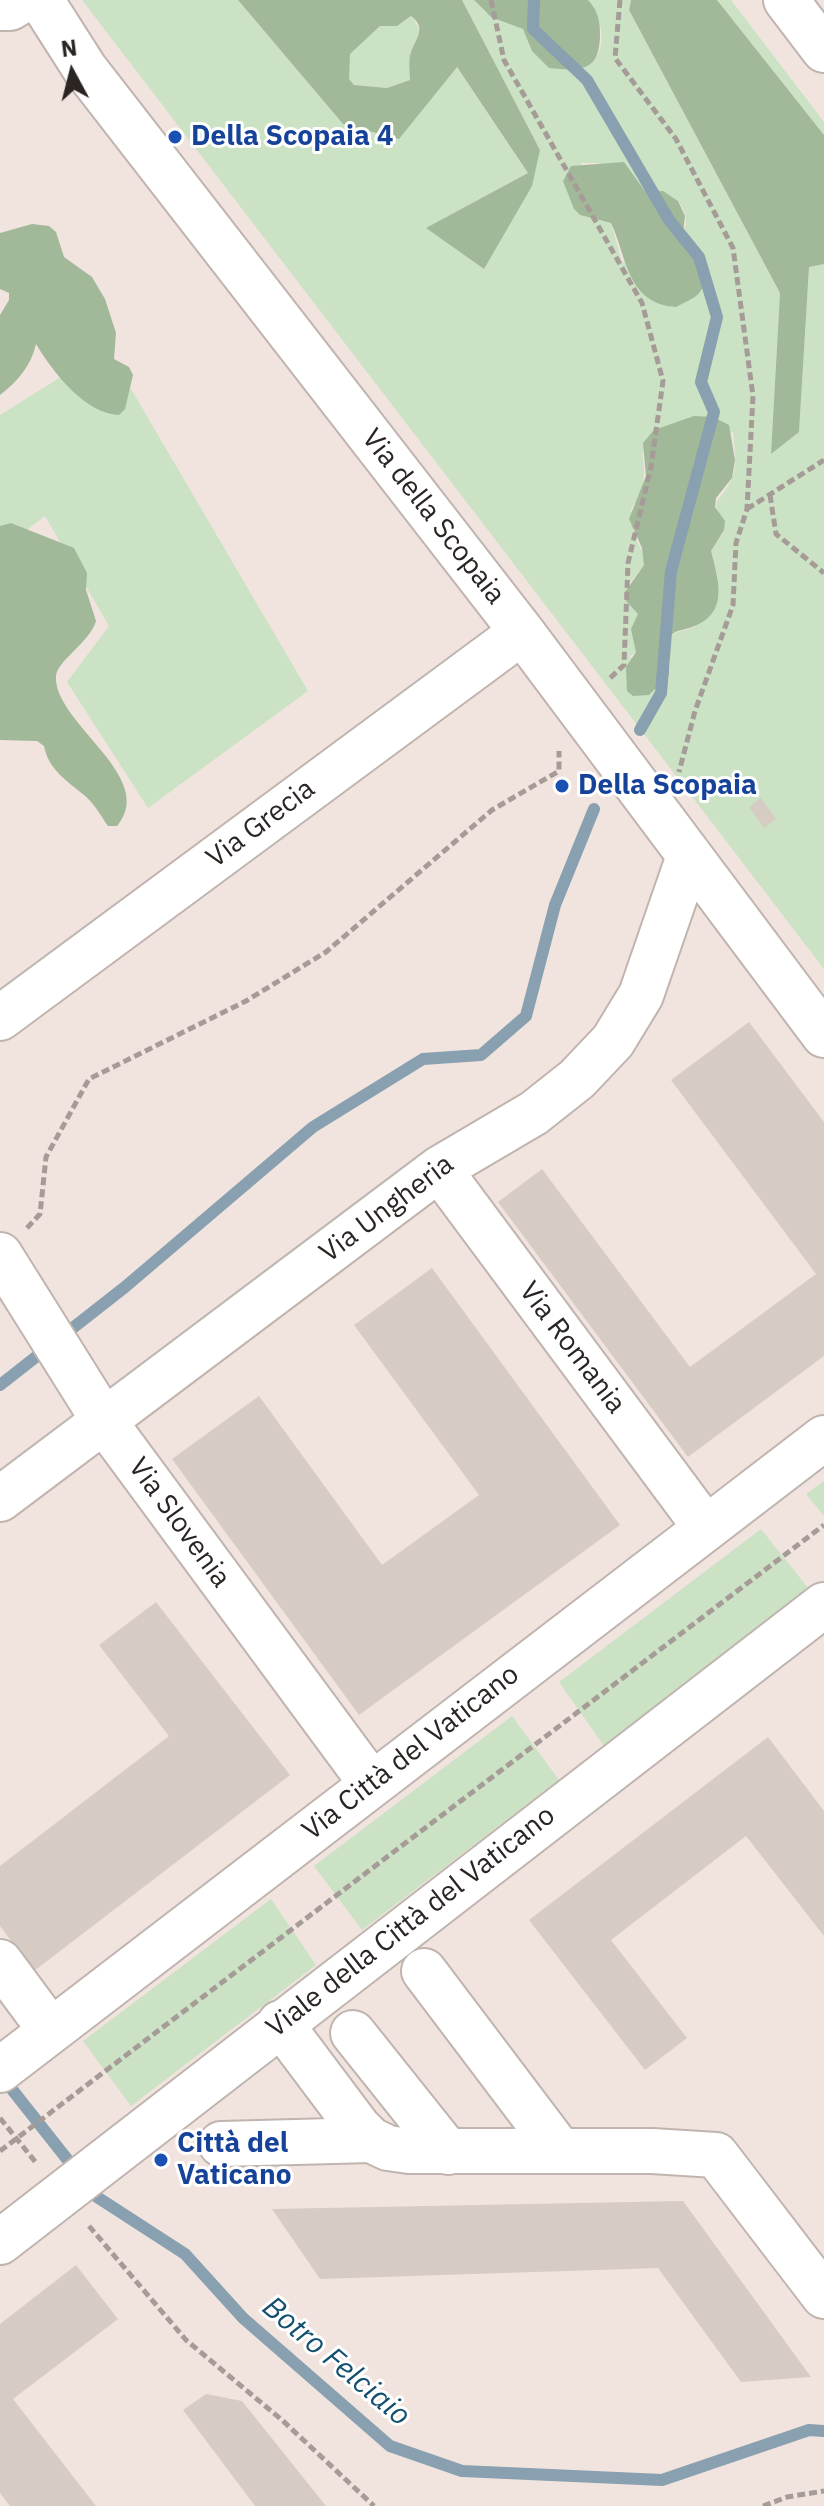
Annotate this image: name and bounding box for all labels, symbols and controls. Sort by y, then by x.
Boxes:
north arrow [32,32,112,112]
text: N [59,32,79,63]
place label: Della Scopaia 4 [191,120,393,154]
marker: Della Scopaia 4 [166,128,184,146]
street label: Via della Scopaia [354,423,512,611]
place label: Della Scopaia [578,769,757,803]
street label: Via Grecia [200,772,322,876]
marker: Della Scopaia [553,777,571,795]
street label: Via Ungheria [313,1148,461,1270]
street label: Via Romania [512,1276,632,1420]
street label: Via Slovenia [121,1452,237,1594]
street label: Via Città del Vaticano [296,1658,526,1848]
street label: Viale della Città del Vaticano [260,1799,562,2045]
place label: Città del Vaticano [177,2127,291,2193]
marker: Città del Vaticano [152,2151,170,2169]
water label: Botro Felciaio [255,2290,417,2434]

